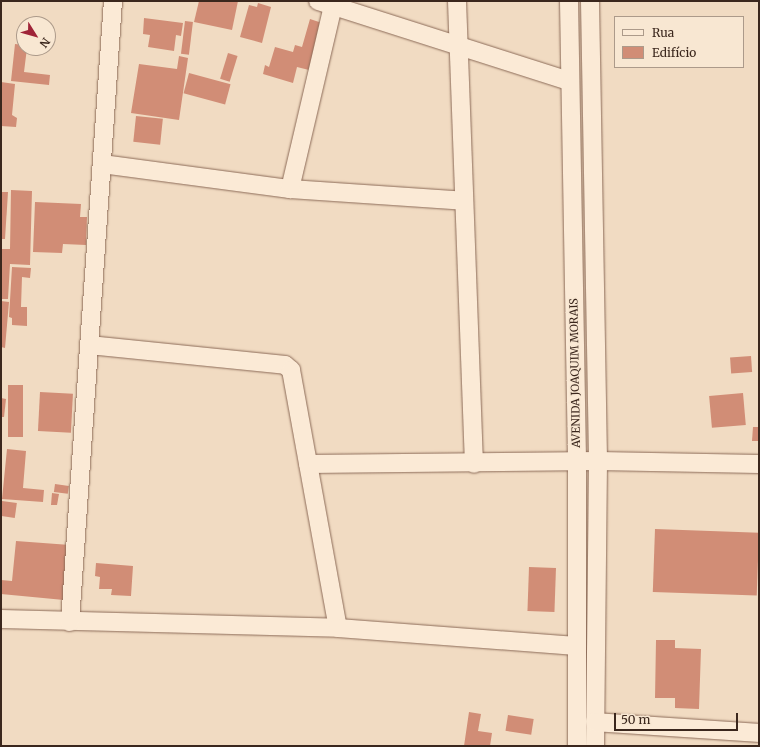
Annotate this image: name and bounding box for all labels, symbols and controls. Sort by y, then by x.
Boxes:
north arrow [16,16,56,56]
legend [614,16,744,68]
text: Rua [652,25,674,40]
text: N [37,35,53,50]
text: Edifício [652,45,696,60]
street label: AVENIDA JOAQUIM MORAIS [567,298,583,448]
scale bar [616,705,740,731]
text: 50 m [621,712,650,727]

